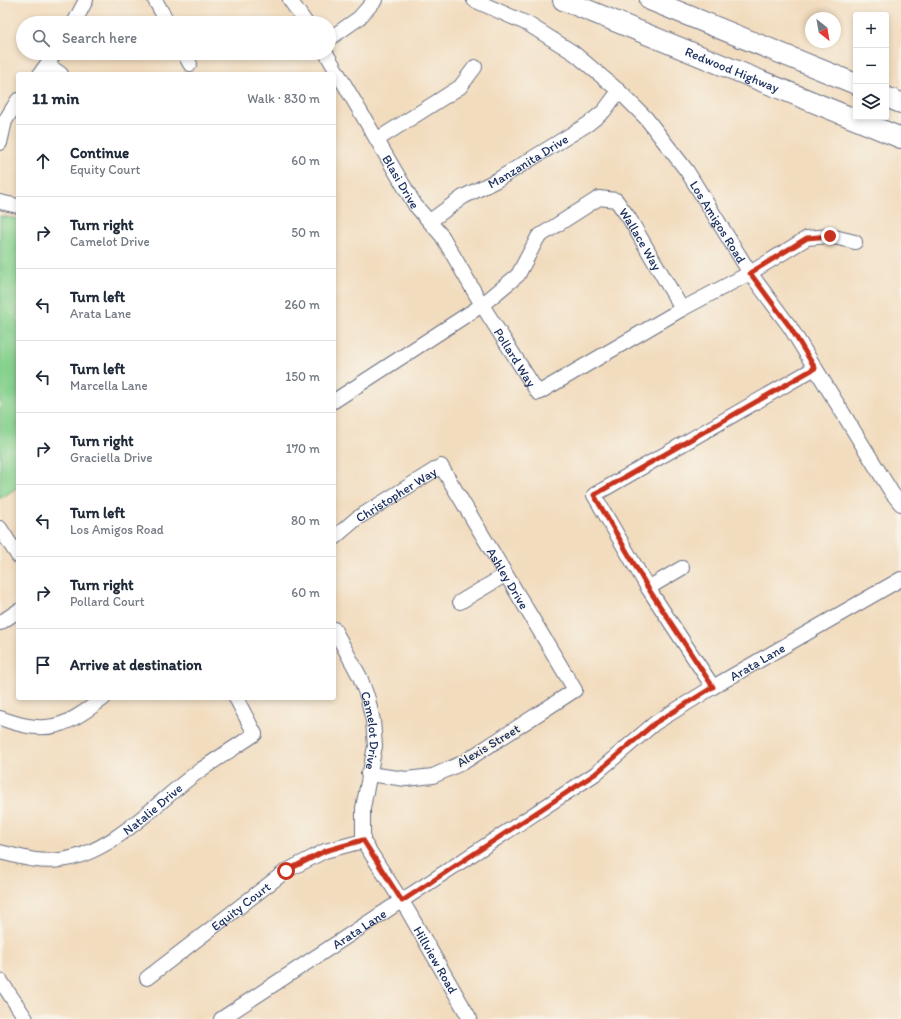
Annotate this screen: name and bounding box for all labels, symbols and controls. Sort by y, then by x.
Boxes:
north arrow [805,12,841,48]
map controls [853,12,889,120]
button: + [853,12,889,48]
search box [16,16,336,60]
icon: search [30,27,52,49]
text: Search here [62,29,137,47]
street label: Redwood Highway [683,44,781,96]
button: − [853,48,889,84]
button: layers [853,84,889,120]
text: 11 min [32,88,79,108]
text: Walk · 830 m [247,91,320,106]
street label: Manzanita Drive [485,131,571,191]
text: Continue [70,144,129,162]
icon: ahead [32,150,54,172]
street label: Blasi Drive [379,152,422,211]
text: 60 m [291,153,320,168]
text: Equity Court [70,162,140,177]
street label: Los Amigos Road [687,178,749,266]
street label: Wallace Way [616,205,665,273]
text: Turn right [70,216,134,234]
icon: right [32,222,54,244]
text: 50 m [291,225,320,240]
route end [821,227,839,245]
text: Camelot Drive [70,234,150,249]
text: Turn left [70,288,125,306]
icon: left [32,294,54,316]
text: 260 m [284,297,320,312]
text: Arata Lane [70,306,131,321]
street label: Pollard Way [491,325,539,390]
text: Turn left [70,360,125,378]
icon: left [32,366,54,388]
text: 150 m [285,369,320,384]
text: Marcella Lane [70,378,148,393]
text: Turn right [70,432,134,450]
icon: right [32,438,54,460]
text: 170 m [286,441,320,456]
text: Graciella Drive [70,450,153,465]
street label: Christopher Way [353,464,439,525]
text: Turn left [70,504,125,522]
icon: left [32,510,54,532]
text: 80 m [291,513,320,528]
text: Los Amigos Road [70,522,164,537]
street label: Ashley Drive [484,545,532,612]
text: Turn right [70,576,134,594]
icon: right [32,582,54,604]
text: 60 m [291,585,320,600]
text: Pollard Court [70,594,145,609]
street label: Arata Lane [727,640,788,684]
icon: arrive [32,654,54,676]
text: Arrive at destination [70,656,202,674]
street label: Camelot Drive [358,689,382,771]
street label: Alexis Street [454,721,523,770]
street label: Natalie Drive [120,780,185,838]
route start [277,862,295,880]
street label: Equity Court [208,879,273,934]
street label: Arata Lane [330,906,389,952]
street label: Hillview Road [410,924,461,996]

